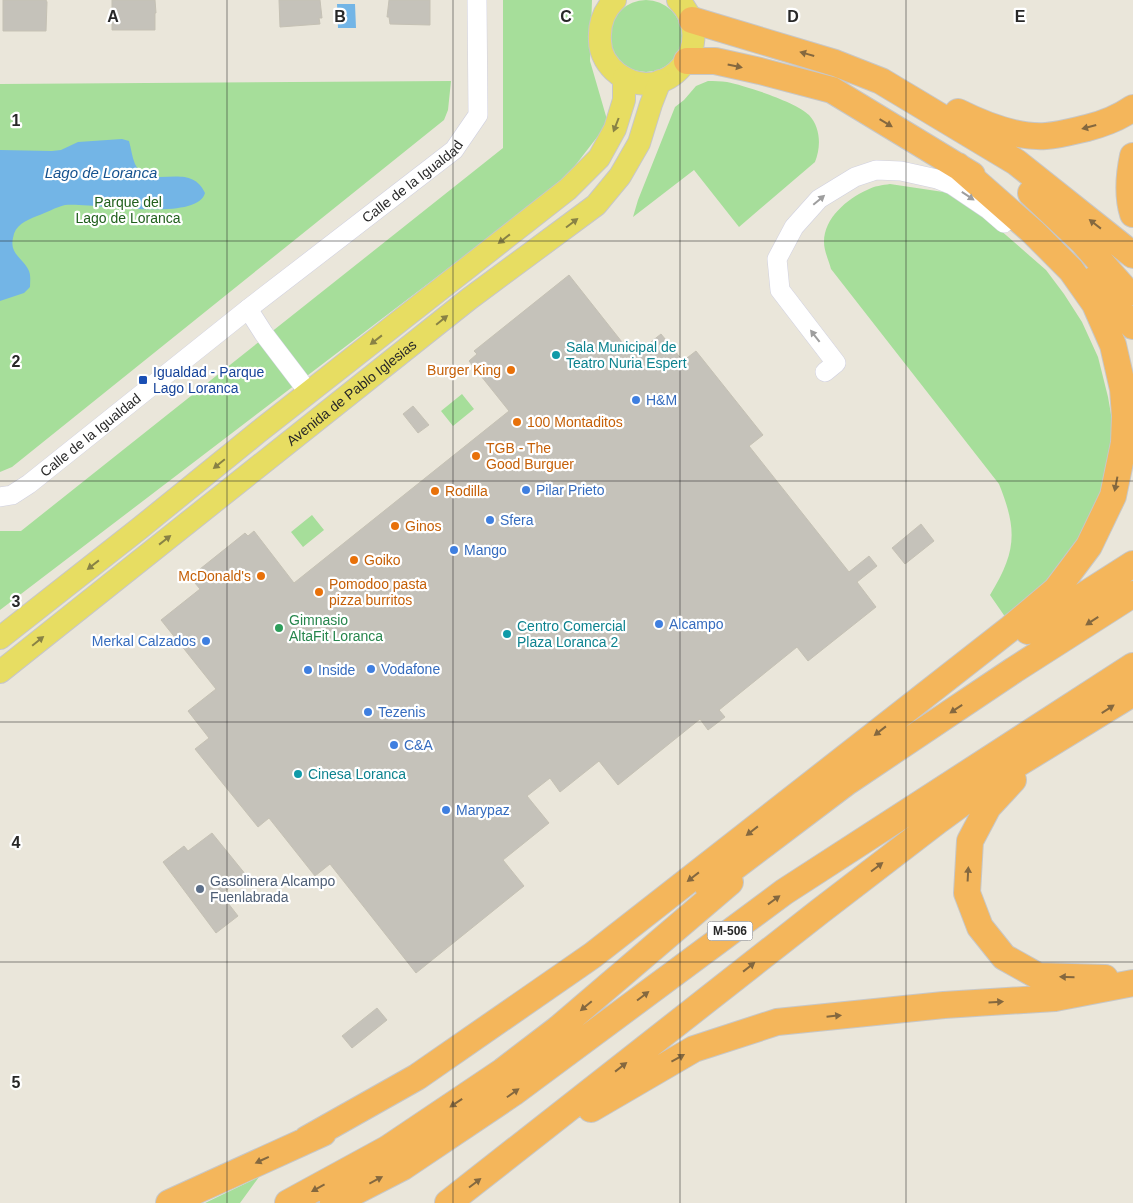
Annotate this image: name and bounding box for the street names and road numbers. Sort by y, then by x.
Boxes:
street label: Calle de la Igualdad [359,137,466,226]
street label: Avenida de Pablo Iglesias [283,336,419,449]
street label: Calle de la Igualdad [37,390,144,480]
road number: M-506 [708,921,752,940]

